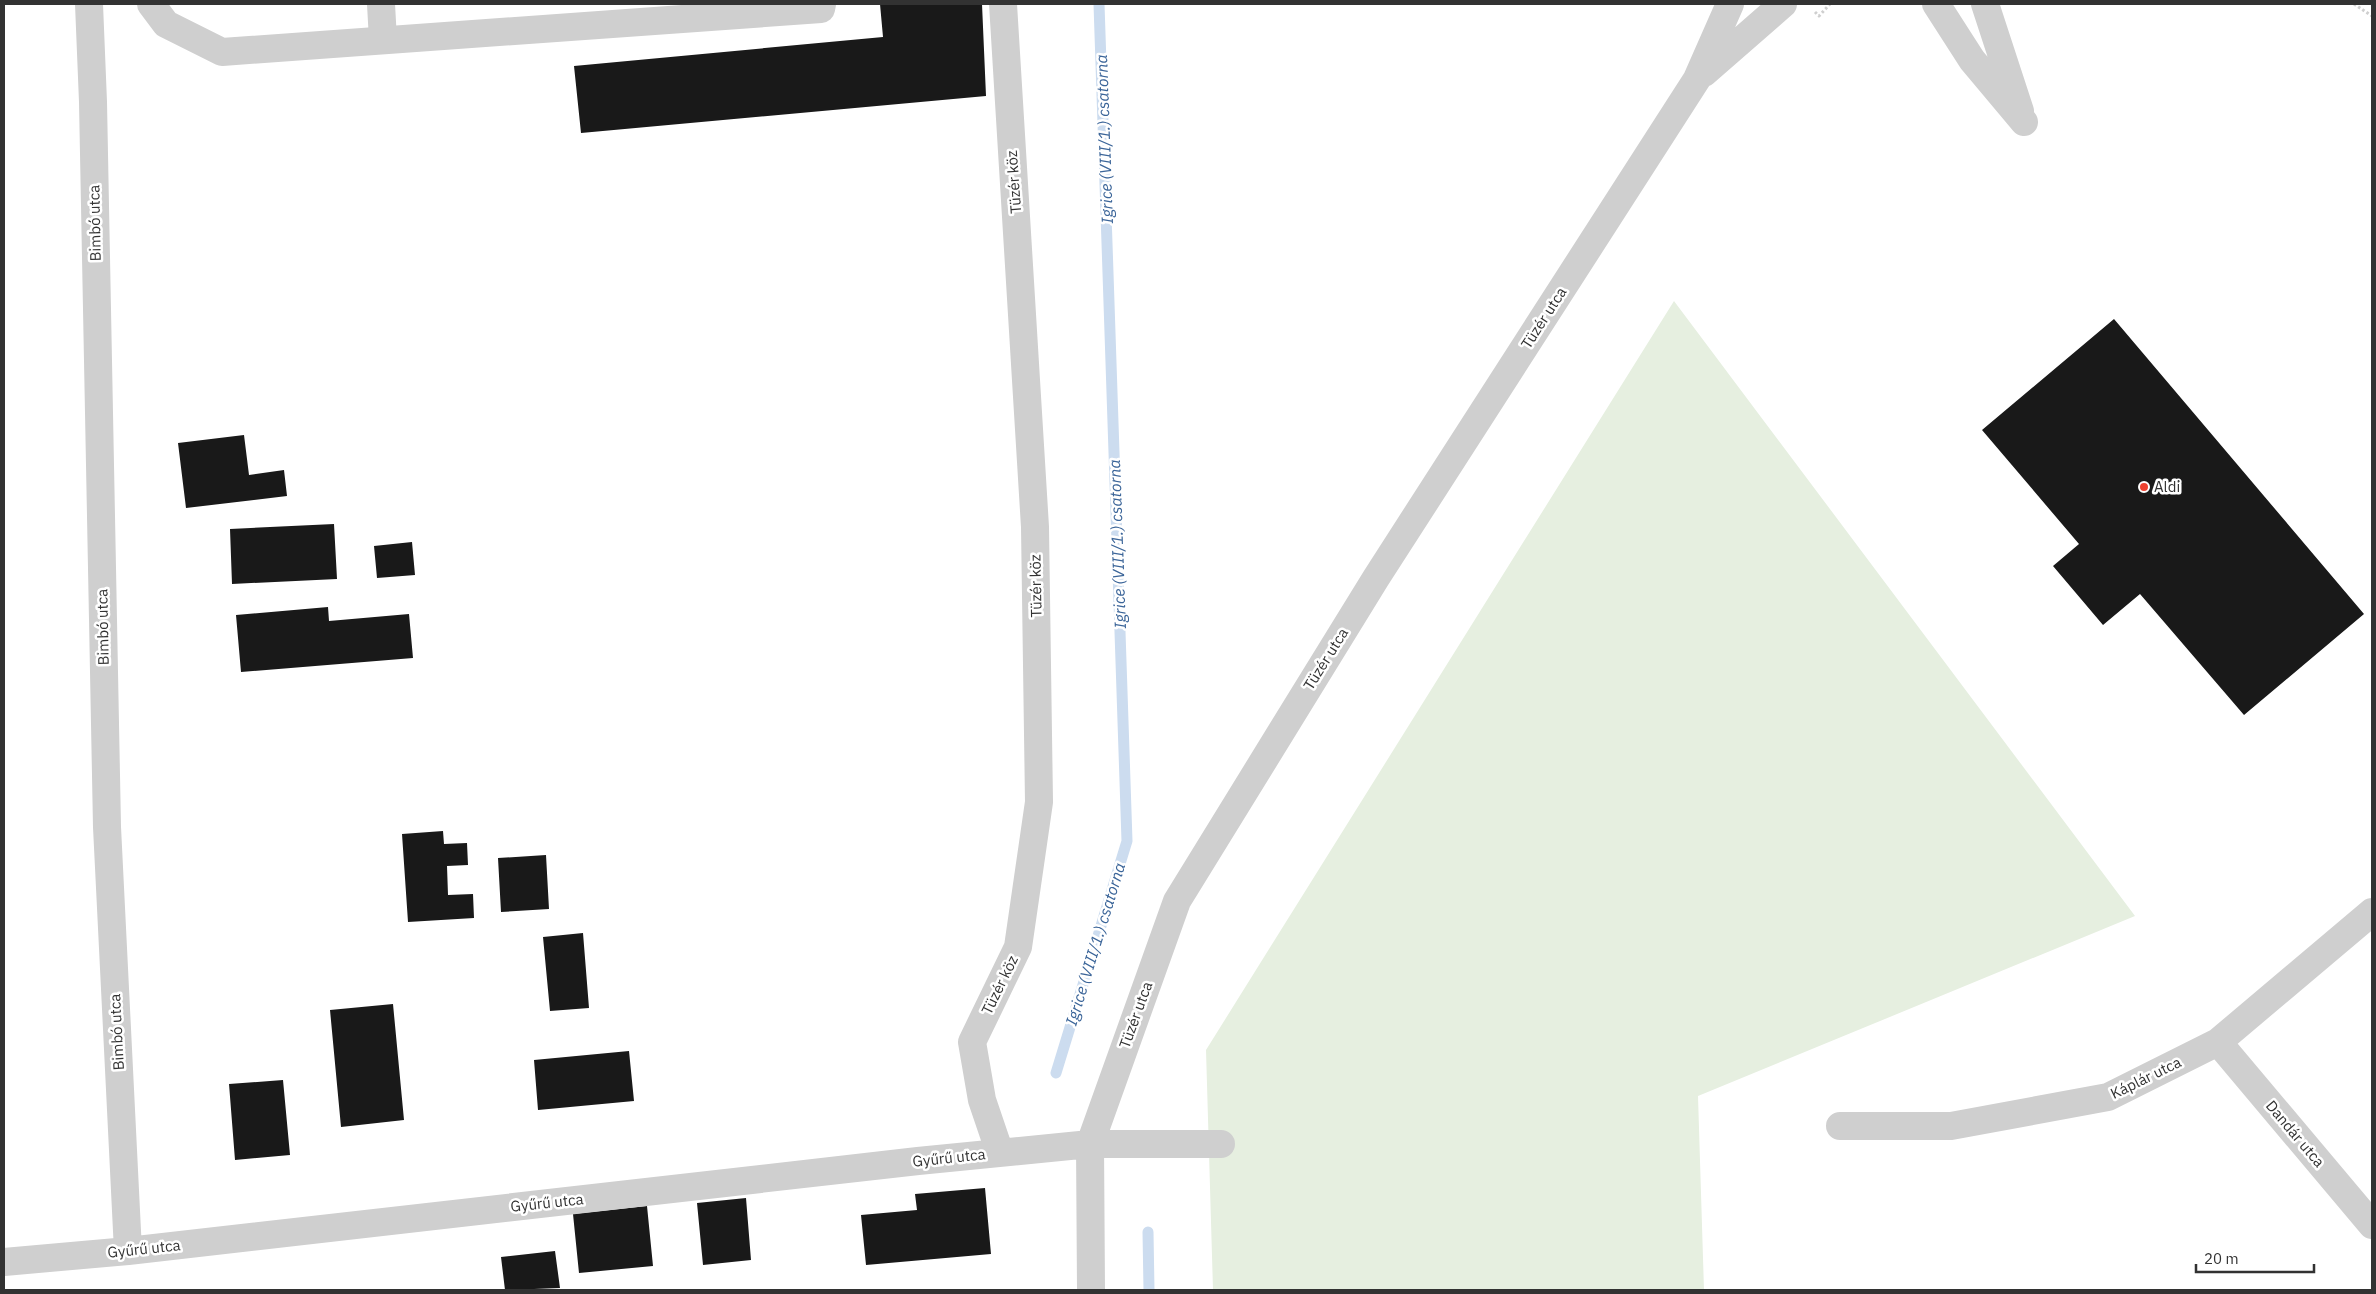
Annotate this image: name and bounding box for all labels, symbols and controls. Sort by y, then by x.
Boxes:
water label: Igrice (VIII/1.) csatorna [1091,54,1117,224]
street label: Tüzér köz [1002,150,1025,214]
street label: Bimbó utca [84,185,105,261]
street label: Tüzér utca [1517,283,1571,352]
water label: Igrice (VIII/1.) csatorna [1104,459,1130,629]
place label: Aldi [2154,477,2180,496]
marker: Aldi [2138,481,2150,493]
street label: Tüzér köz [1025,554,1046,618]
street label: Bimbó utca [92,589,113,665]
street label: Tüzér utca [1299,624,1352,693]
water label: Igrice (VIII/1.) csatorna [1061,860,1129,1028]
street label: Tüzér köz [977,952,1022,1017]
street label: Tüzér utca [1115,979,1156,1051]
street label: Bimbó utca [105,993,128,1071]
street label: Káplár utca [2107,1052,2184,1103]
street label: Dandár utca [2262,1096,2329,1171]
street label: Gyűrű utca [912,1144,986,1171]
street label: Gyűrű utca [510,1189,584,1216]
street label: Gyűrű utca [107,1235,181,1262]
scale bar [2196,1242,2314,1274]
text: 20 m [2204,1249,2239,1268]

